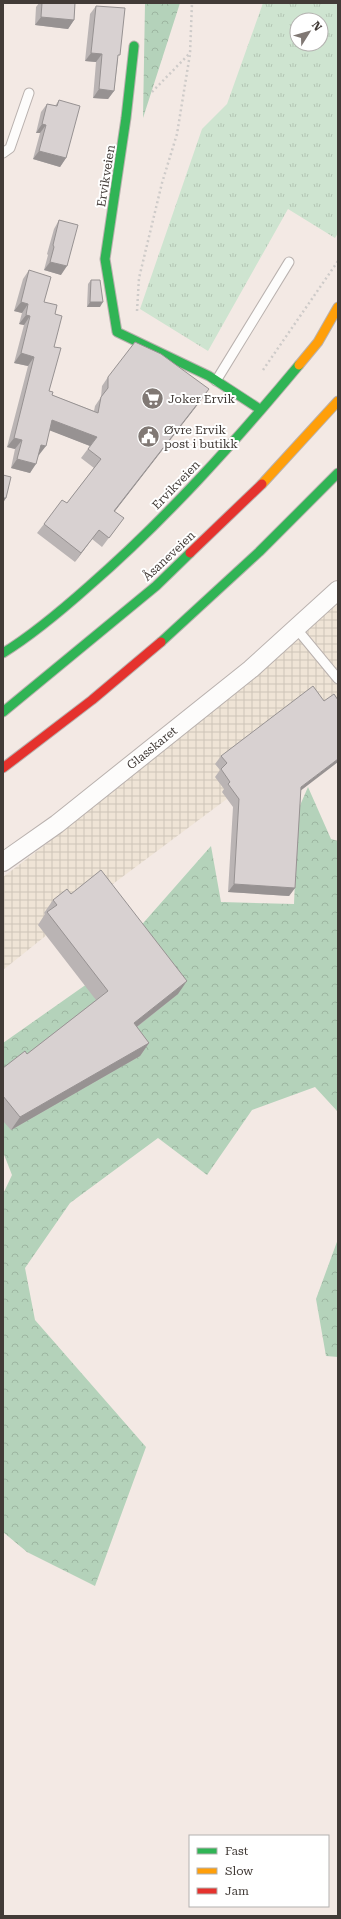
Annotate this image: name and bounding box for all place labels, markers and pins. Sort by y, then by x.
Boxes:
supermarket icon: Joker Ervik [139,386,165,412]
place label: Joker Ervik [168,392,235,406]
place label: Øvre Ervik post i butikk [164,423,238,451]
public building icon: Øvre Ervik post i butikk [135,424,161,450]

